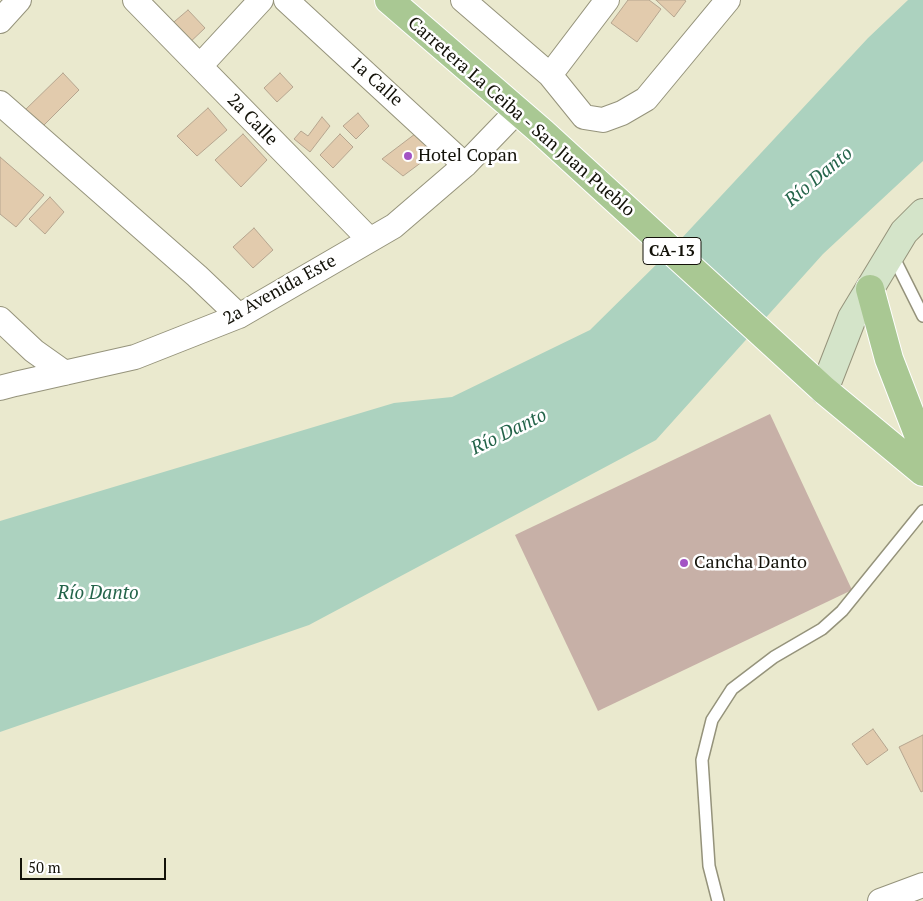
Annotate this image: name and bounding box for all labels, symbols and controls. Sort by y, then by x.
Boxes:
street label: Carretera La Ceiba - San Juan Pueblo [403,13,639,221]
street label: 1a Calle [345,53,407,111]
street label: 2a Calle [222,90,282,150]
water label: Río Danto [780,142,858,212]
place label: Hotel Copan [418,145,517,167]
marker: Hotel Copan [402,150,414,162]
road number: CA-13 [643,238,701,264]
street label: 2a Avenida Este [220,250,340,330]
water label: Río Danto [467,404,551,460]
place label: Cancha Danto [694,552,807,574]
marker: Cancha Danto [678,557,690,569]
water label: Río Danto [57,583,139,605]
scale bar [22,848,169,880]
text: 50 m [28,857,61,877]

